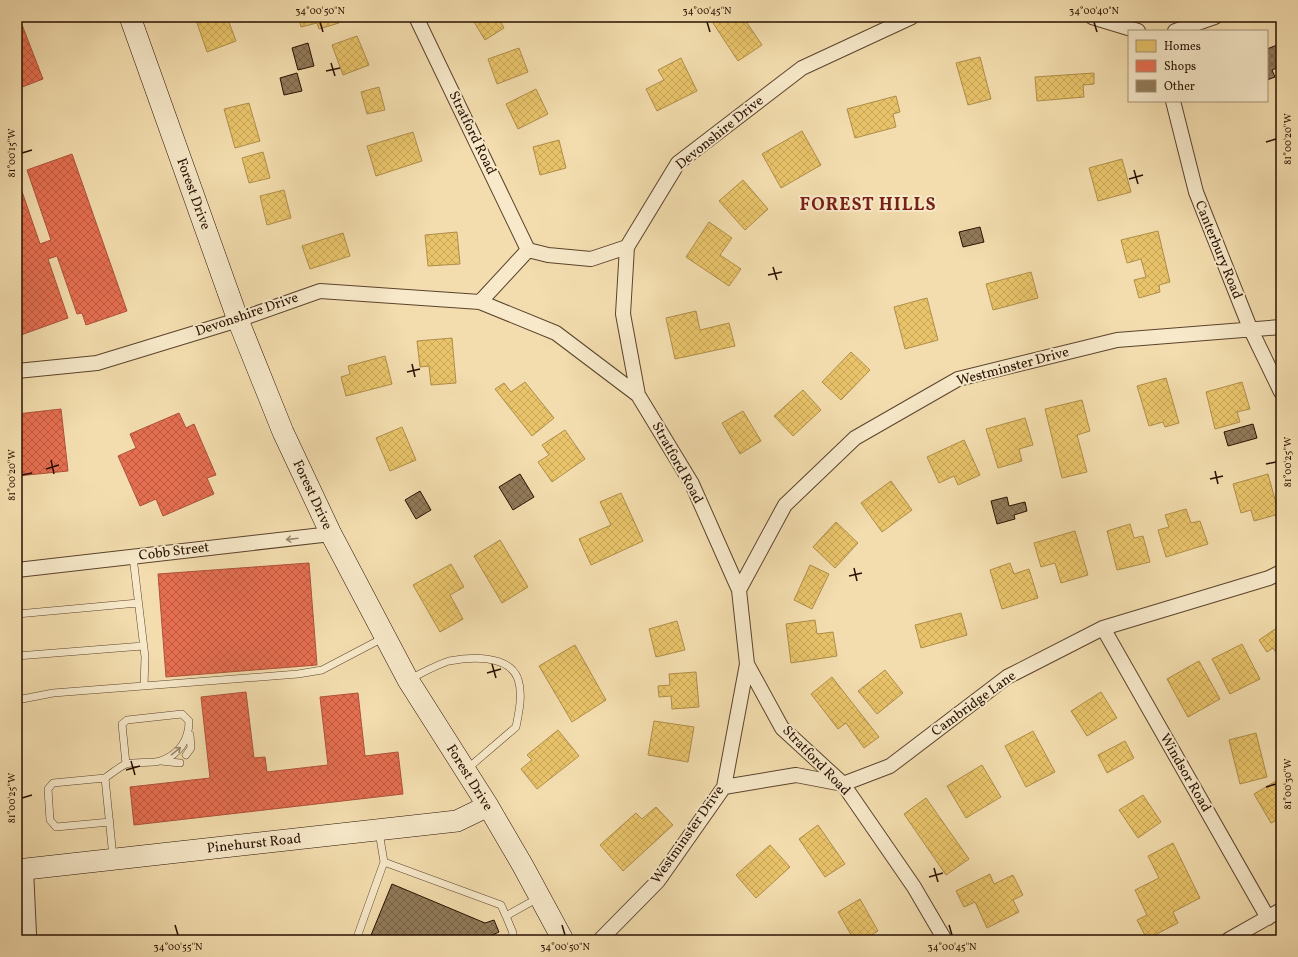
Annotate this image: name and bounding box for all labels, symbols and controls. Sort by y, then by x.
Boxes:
text: 34°00'50"N [295,4,345,18]
text: 34°00'45"N [683,4,732,18]
text: 34°00'40"N [1069,4,1120,18]
legend [1128,30,1268,102]
text: Homes [1164,39,1201,55]
text: Shops [1164,59,1196,75]
text: Other [1164,79,1195,95]
street label: Stratford Road [444,88,500,178]
street label: Devonshire Drive [672,91,768,174]
text: 81°00'20"W [1281,113,1295,165]
text: 81°00'15"W [5,128,19,178]
street label: Forest Drive [171,156,215,233]
district label: FOREST HILLS [800,193,936,218]
street label: Canterbury Road [1190,198,1246,302]
street label: Devonshire Drive [193,288,301,342]
street label: Westminster Drive [955,343,1072,391]
street label: Stratford Road [647,419,707,507]
text: 81°00'25"W [1281,437,1295,487]
text: 81°00'20"W [5,449,19,501]
street label: Forest Drive [288,457,337,533]
one-way arrow [286,535,299,543]
street label: Cobb Street [138,538,211,566]
street label: Cambridge Lane [928,667,1021,741]
street label: Stratford Road [778,722,854,800]
street label: Windsor Road [1155,730,1215,816]
street label: Forest Drive [441,741,497,815]
one-way arrow [171,746,181,755]
text: 81°00'30"W [1281,758,1295,810]
text: 81°00'25"W [5,773,19,823]
street label: Westminster Drive [647,782,729,888]
street label: Pinehurst Road [206,830,302,858]
text: 34°00'55"N [154,940,203,954]
text: 34°00'50"N [540,940,590,954]
text: 34°00'45"N [928,940,977,954]

